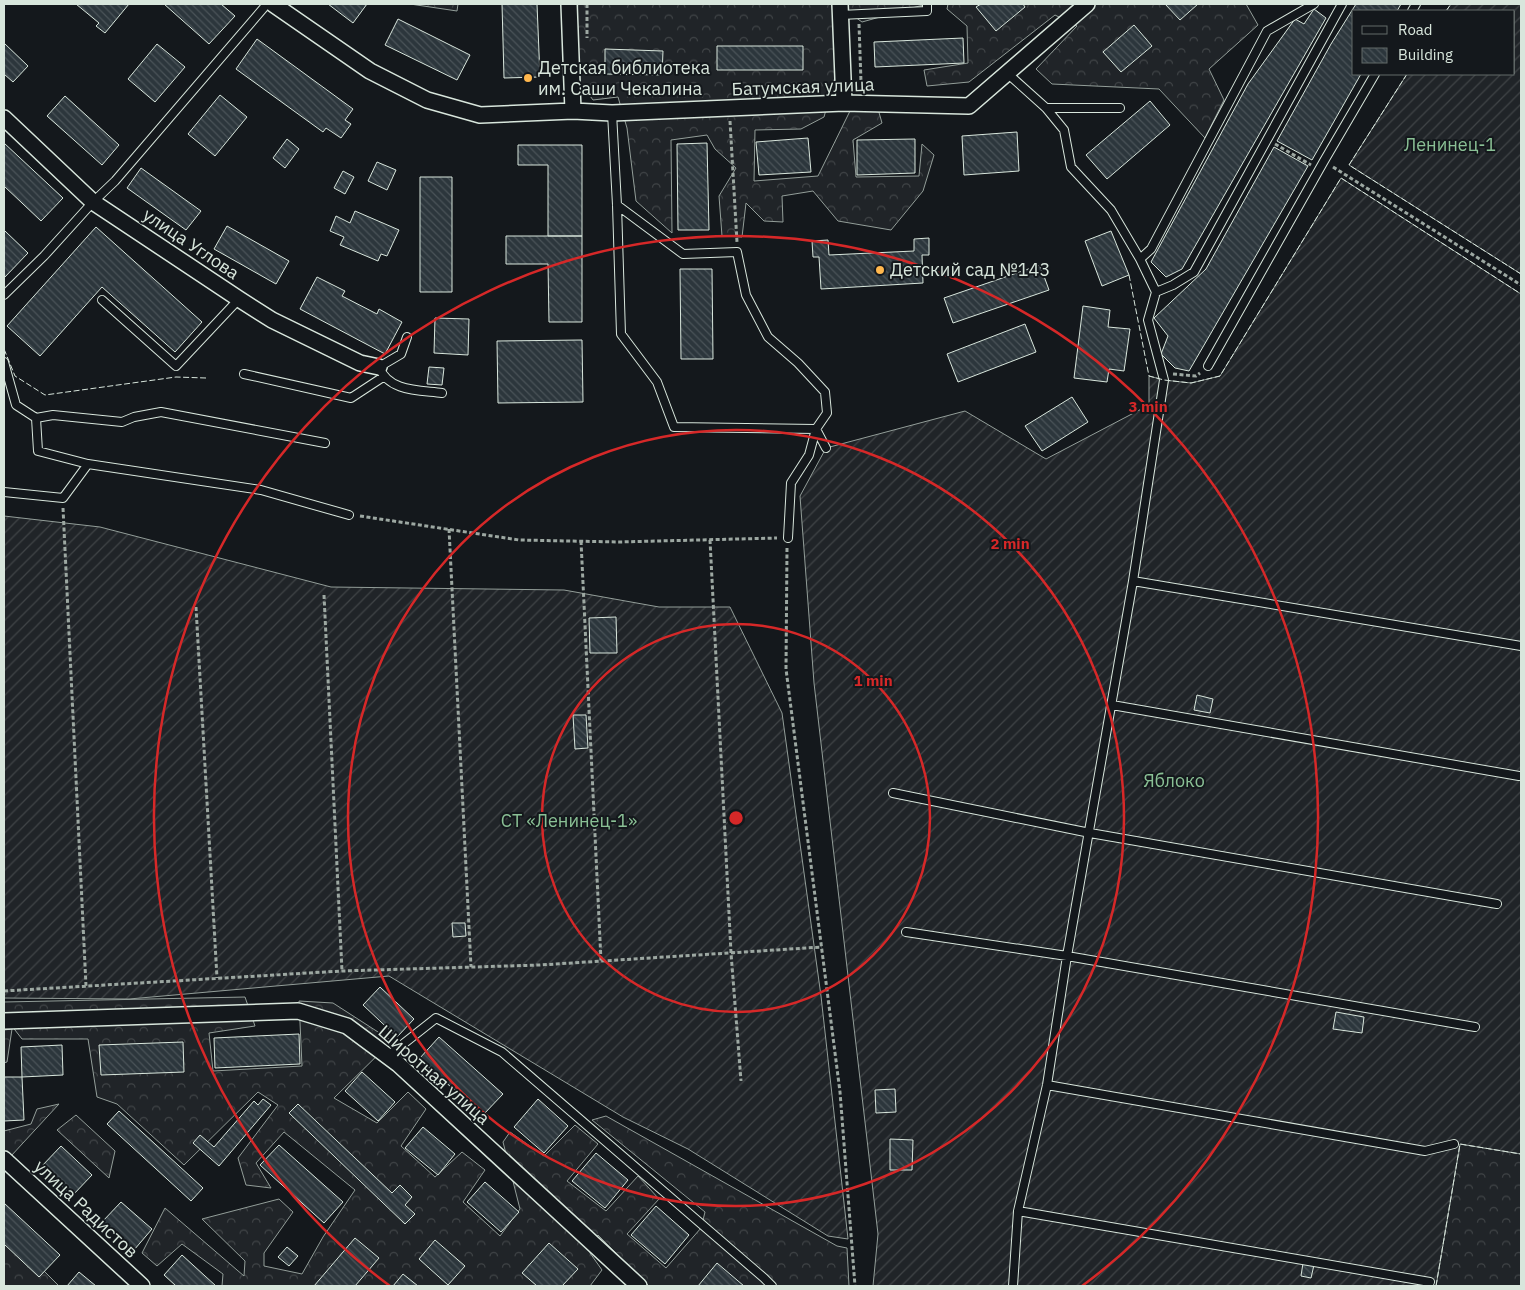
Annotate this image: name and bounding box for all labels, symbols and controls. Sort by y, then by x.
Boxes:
legend [1352,10,1515,75]
text: Road [1398,20,1433,39]
text: Building [1398,45,1453,64]
place label: Детская библиотека им. Саши Чекалина [538,56,710,100]
marker: Детская библиотека им. Саши Чекалина [522,72,534,84]
street label: Батумская улица [731,72,875,100]
park label: Ленинец-1 [1404,133,1496,156]
street label: улица Углова [139,203,244,284]
place label: Детский сад №143 [890,258,1050,281]
marker: Детский сад №143 [874,264,886,276]
text: 3 min [1128,397,1168,416]
text: 2 min [990,534,1030,553]
text: 1 min [853,671,893,690]
park label: Яблоко [1143,769,1205,792]
park label: СТ «Ленинец-1» [501,809,637,832]
centre of rings [727,809,745,827]
street label: Широтная улица [374,1020,495,1130]
street label: улица Радистов [30,1155,143,1263]

